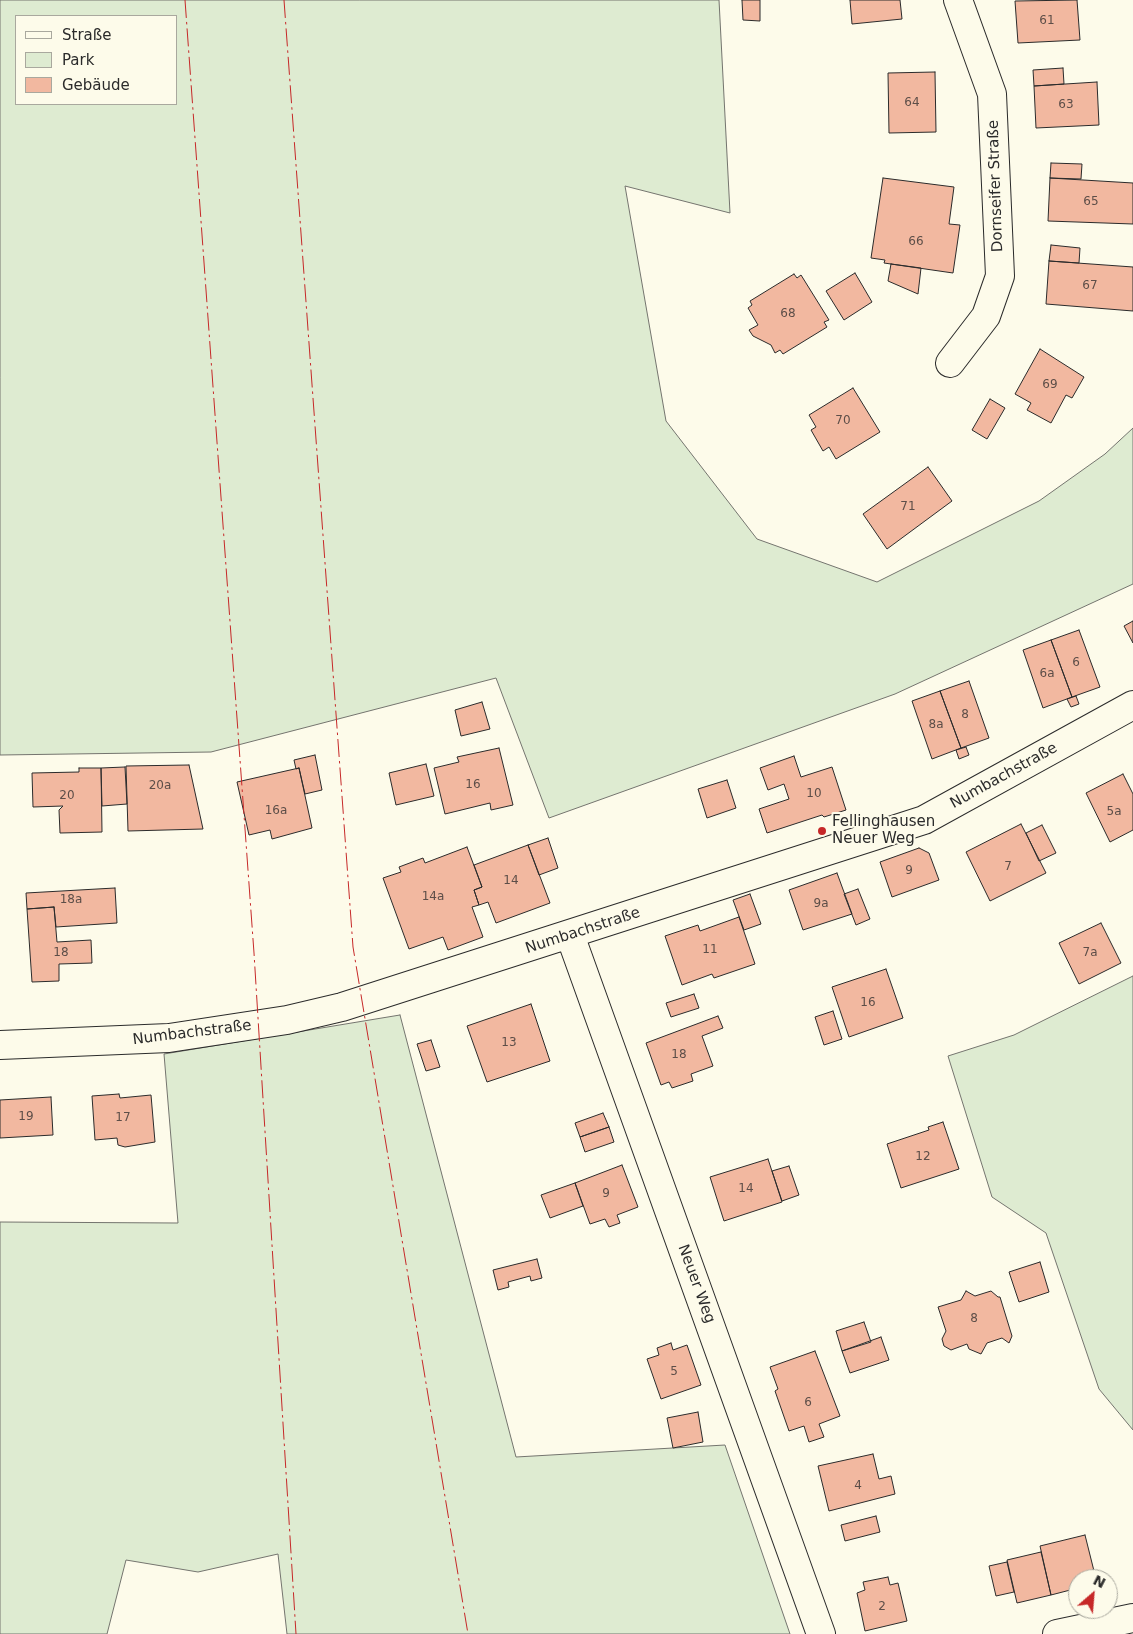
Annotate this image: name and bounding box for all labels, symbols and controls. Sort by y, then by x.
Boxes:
house number: 61 [1039,14,1055,28]
legend [15,15,178,105]
text: Straße [62,26,111,44]
text: Park [62,51,94,69]
text: Gebäude [62,76,130,94]
house number: 64 [904,96,920,110]
house number: 63 [1058,98,1074,112]
street label: Dornseifer Straße [985,120,1007,252]
house number: 65 [1083,195,1099,209]
house number: 66 [908,235,924,249]
house number: 67 [1082,279,1098,293]
house number: 68 [780,307,796,321]
house number: 69 [1042,378,1058,392]
house number: 70 [835,414,851,428]
house number: 71 [900,500,916,514]
house number: 6 [1072,656,1080,670]
house number: 6a [1040,667,1054,681]
house number: 8 [961,708,969,722]
house number: 8a [929,718,943,732]
street label: Numbachstraße [947,739,1061,813]
house number: 16 [465,778,481,792]
house number: 20a [149,779,171,793]
house number: 10 [806,787,822,801]
house number: 20 [59,789,75,803]
house number: 16a [265,804,287,818]
house number: 5a [1107,805,1121,819]
place label: Fellinghausen Neuer Weg [832,813,935,848]
marker: Fellinghausen Neuer Weg [816,825,828,837]
house number: 7 [1004,860,1012,874]
house number: 9 [905,864,913,878]
house number: 14 [503,874,519,888]
house number: 14a [422,890,444,904]
house number: 18a [60,893,82,907]
house number: 9a [814,897,828,911]
street label: Numbachstraße [523,904,643,958]
house number: 11 [702,943,718,957]
house number: 18 [53,946,69,960]
house number: 7a [1083,946,1097,960]
house number: 16 [860,996,876,1010]
street label: Numbachstraße [132,1017,252,1049]
house number: 13 [501,1036,517,1050]
house number: 18 [671,1048,687,1062]
house number: 19 [18,1110,34,1124]
house number: 17 [115,1111,131,1125]
house number: 12 [915,1150,931,1164]
house number: 14 [738,1182,754,1196]
house number: 9 [602,1187,610,1201]
street label: Neuer Weg [673,1242,719,1326]
house number: 8 [970,1312,978,1326]
house number: 5 [670,1365,678,1379]
house number: 6 [804,1396,812,1410]
house number: 4 [854,1479,862,1493]
north arrow [1068,1569,1118,1619]
text: N [1091,1572,1108,1591]
house number: 2 [878,1600,886,1614]

